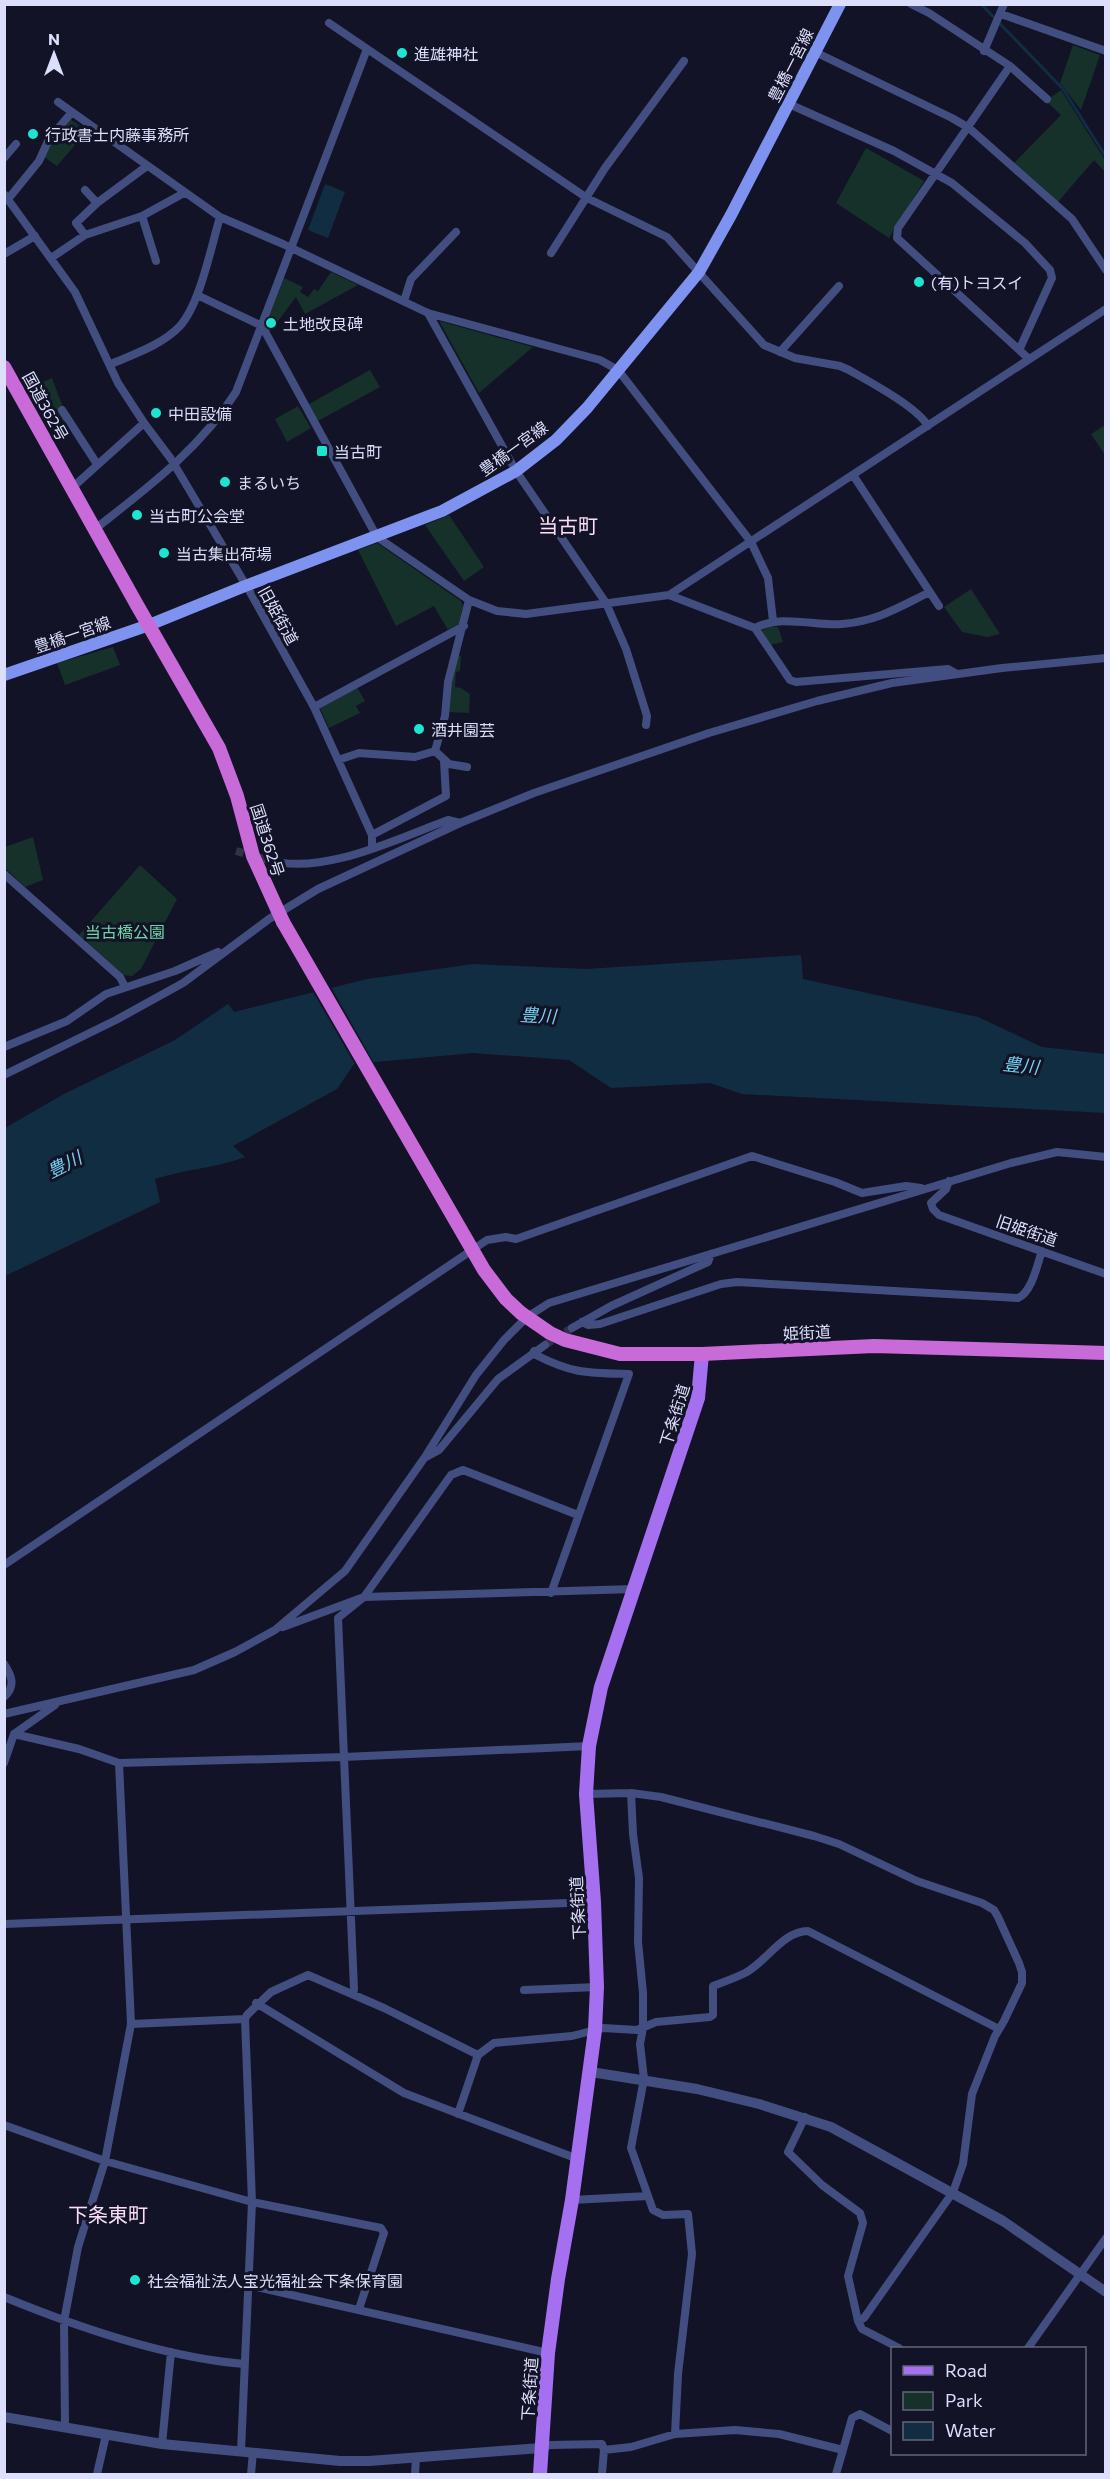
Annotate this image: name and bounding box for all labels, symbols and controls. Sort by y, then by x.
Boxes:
north arrow [24,24,84,84]
street label: 豊橋一宮線 [763,25,817,105]
text: N [48,29,60,48]
place label: 進雄神社 [414,44,478,63]
marker: 進雄神社 [395,46,409,60]
place label: 行政書士内藤事務所 [45,125,189,144]
marker: 行政書士内藤事務所 [26,127,40,141]
place label: (有)トヨスイ [931,273,1023,292]
marker: (有)トヨスイ [912,275,926,289]
place label: 土地改良碑 [283,314,363,333]
marker: 土地改良碑 [264,316,278,330]
street label: 国道362号 [19,368,73,444]
place label: 中田設備 [168,404,232,423]
marker: 中田設備 [149,406,163,420]
street label: 豊橋一宮線 [475,417,551,479]
place label: 当古町 [334,442,382,461]
marker: 当古町 [315,444,329,458]
place label: まるいち [237,473,301,492]
marker: まるいち [218,475,232,489]
place label: 当古町公会堂 [149,506,245,525]
marker: 当古町公会堂 [130,508,144,522]
district label: 当古町 [538,513,598,537]
place label: 当古集出荷場 [176,544,272,563]
marker: 当古集出荷場 [157,546,171,560]
street label: 旧姫街道 [255,582,303,648]
street label: 豊橋一宮線 [31,612,113,656]
place label: 酒井園芸 [431,720,495,739]
marker: 酒井園芸 [412,722,426,736]
street label: 国道362号 [247,801,289,879]
park label: 当古橋公園 [85,922,165,941]
water label: 豊川 [519,1003,559,1027]
water label: 豊川 [1002,1052,1042,1078]
water label: 豊川 [43,1145,87,1182]
street label: 旧姫街道 [994,1211,1060,1249]
street label: 姫街道 [783,1321,831,1343]
street label: 下条街道 [656,1382,692,1448]
street label: 下条街道 [566,1876,588,1940]
district label: 下条東町 [68,2202,148,2226]
place label: 社会福祉法人宝光福祉会下条保育園 [147,2271,403,2290]
marker: 社会福祉法人宝光福祉会下条保育園 [128,2273,142,2287]
legend [891,2347,1086,2455]
street label: 下条街道 [517,2356,541,2422]
text: Road [945,2359,987,2381]
text: Park [945,2389,983,2411]
text: Water [945,2419,996,2441]

